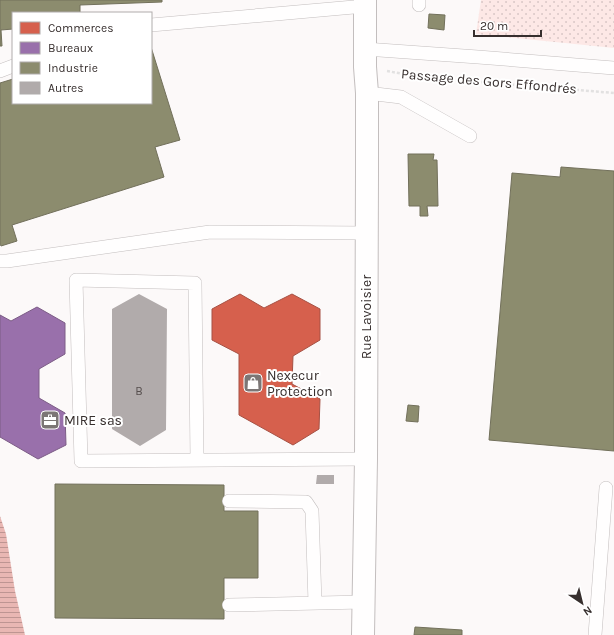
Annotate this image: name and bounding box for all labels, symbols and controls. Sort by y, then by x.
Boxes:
legend [12,12,152,104]
scale bar [474,12,541,38]
text: 20 m [480,19,508,33]
text: Commerces [48,21,114,35]
text: Bureaux [48,41,93,55]
text: Industrie [48,61,98,75]
street label: Passage des Gors Effondrés [400,65,578,98]
text: Autres [48,81,83,95]
street label: Rue Lavoisier [358,274,375,359]
place label: Nexecur Protection [267,367,333,400]
shop icon: Nexecur Protection [242,372,264,394]
house number: B [135,384,143,398]
office icon: MIRE sas [39,409,61,431]
place label: MIRE sas [64,412,122,429]
north arrow [562,583,602,623]
text: N [580,603,594,618]

